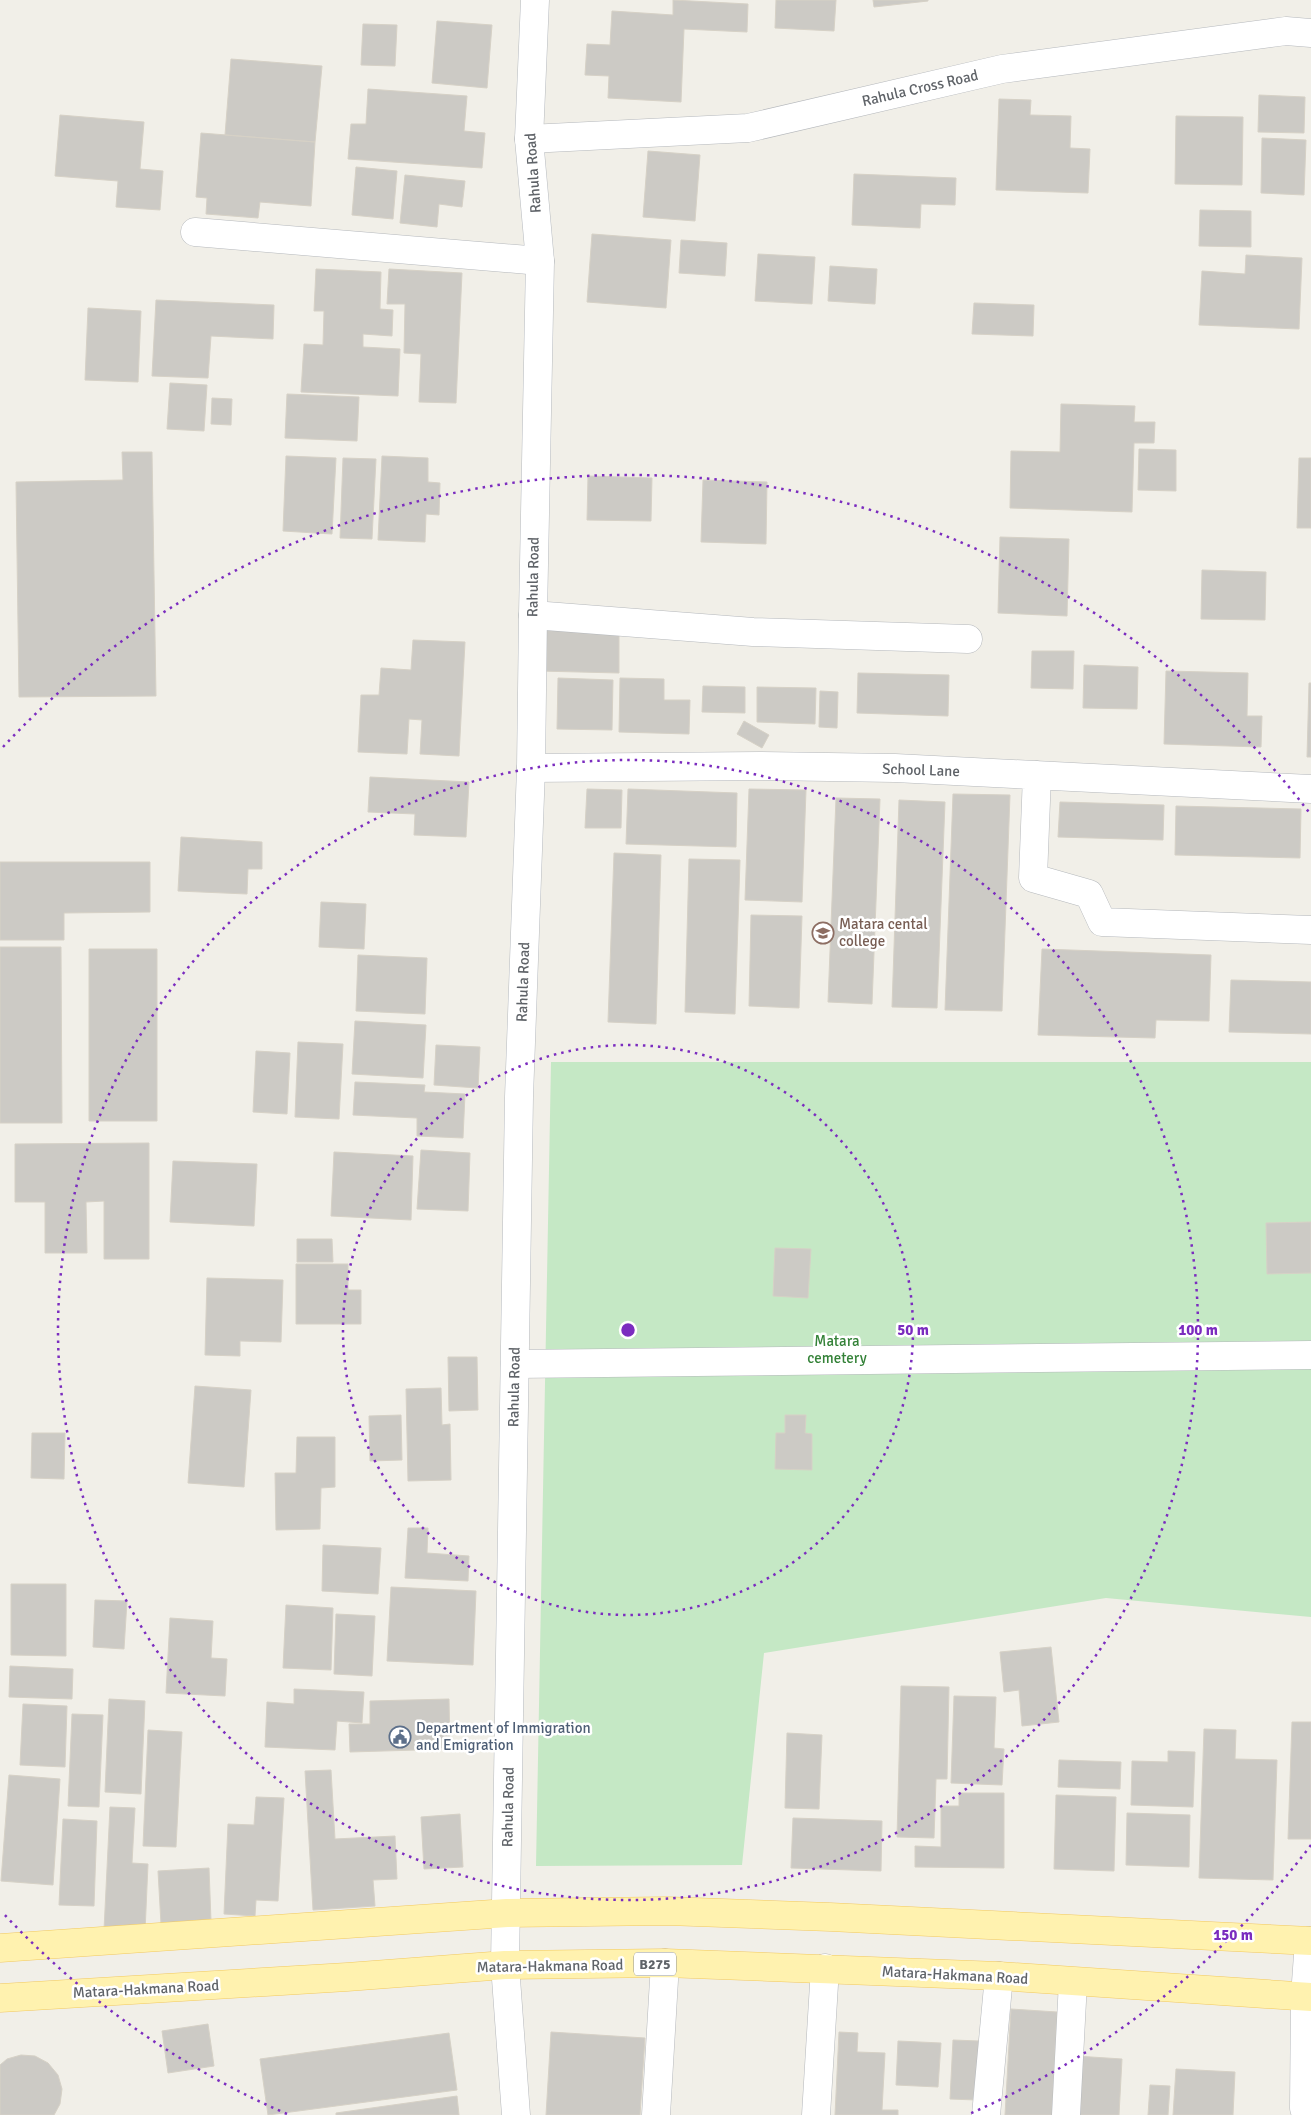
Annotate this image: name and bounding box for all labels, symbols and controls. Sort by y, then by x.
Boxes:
street label: Rahula Cross Road [860,66,980,110]
street label: Rahula Road [521,132,545,214]
street label: Rahula Road [523,537,543,617]
street label: School Lane [882,760,960,780]
place label: Matara cental college [839,915,928,950]
school or university icon: Matara cental college [811,921,835,945]
street label: Rahula Road [513,942,533,1022]
centre of rings [619,1321,637,1339]
text: 50 m [897,1321,929,1339]
text: 100 m [1178,1321,1218,1339]
park label: Matara cemetery [807,1332,867,1367]
street label: Rahula Road [504,1347,524,1427]
place label: Department of Immigration and Emigration [416,1719,591,1754]
public building icon: Department of Immigration and Emigration [388,1725,412,1749]
street label: Rahula Road [498,1767,518,1847]
text: 150 m [1213,1926,1253,1944]
road number: B275 [634,1952,676,1976]
street label: Matara-Hakmana Road [477,1956,624,1976]
street label: Matara-Hakmana Road [881,1962,1029,1988]
street label: Matara-Hakmana Road [72,1976,220,2002]

